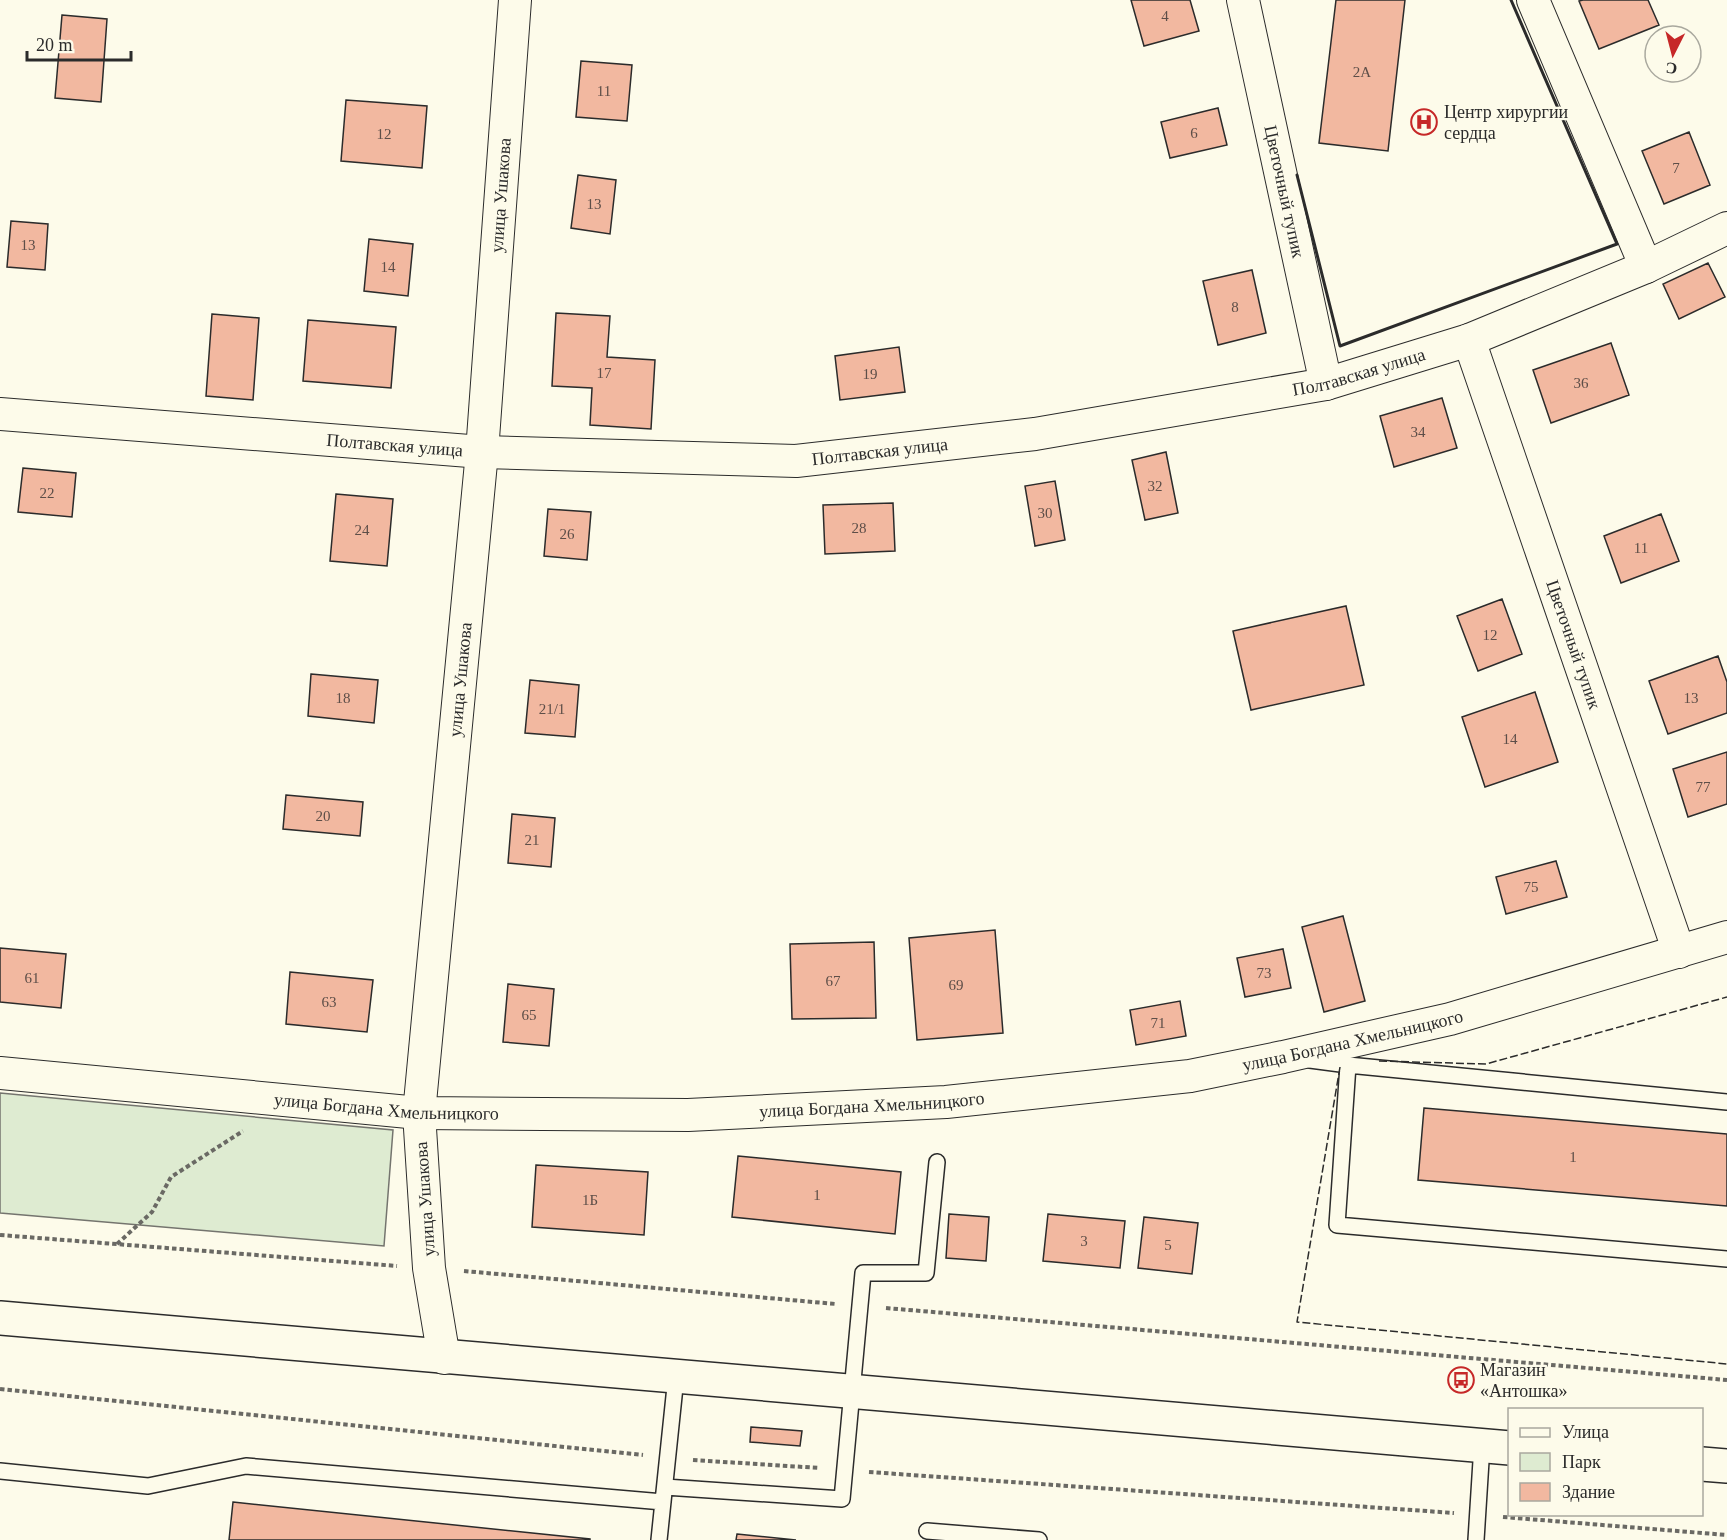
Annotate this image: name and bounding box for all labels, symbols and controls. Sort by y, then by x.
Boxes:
house number: 4 [1161,8,1169,24]
scale bar [27,24,130,62]
north arrow [1643,24,1703,84]
text: 20 m [36,35,73,55]
text: С [1665,59,1678,77]
house number: 2А [1353,64,1371,80]
house number: 11 [597,83,611,99]
place label: Центр хирургии сердца [1444,102,1569,143]
hospital icon: Центр хирургии сердца [1409,107,1439,137]
street label: Цветочный тупик [1260,123,1309,260]
house number: 6 [1190,125,1198,141]
house number: 12 [377,126,392,142]
street label: улица Ушакова [487,137,515,253]
house number: 7 [1672,160,1680,176]
house number: 13 [587,196,602,212]
house number: 13 [21,237,36,253]
house number: 14 [381,259,396,275]
house number: 8 [1231,299,1239,315]
street label: Полтавская улица [1291,344,1427,400]
house number: 17 [597,365,612,381]
house number: 19 [863,366,878,382]
house number: 36 [1574,375,1589,391]
house number: 34 [1411,424,1426,440]
street label: Полтавская улица [326,430,464,460]
street label: Полтавская улица [811,434,949,469]
house number: 32 [1148,478,1163,494]
house number: 22 [40,485,55,501]
house number: 30 [1038,505,1053,521]
house number: 28 [852,520,867,536]
house number: 24 [355,522,370,538]
house number: 26 [560,526,575,542]
house number: 11 [1634,540,1648,556]
street label: Цветочный тупик [1542,577,1605,712]
street label: улица Ушакова [445,621,476,738]
house number: 12 [1483,627,1498,643]
house number: 18 [336,690,351,706]
house number: 13 [1684,690,1699,706]
house number: 21/1 [539,701,565,717]
house number: 14 [1503,731,1518,747]
house number: 77 [1696,779,1711,795]
house number: 20 [316,808,331,824]
house number: 21 [525,832,540,848]
house number: 75 [1524,879,1539,895]
house number: 73 [1257,965,1272,981]
house number: 61 [25,970,40,986]
house number: 67 [826,973,841,989]
house number: 69 [949,977,964,993]
house number: 63 [322,994,337,1010]
street label: улица Богдана Хмельницкого [1241,1006,1465,1075]
house number: 65 [522,1007,537,1023]
house number: 71 [1151,1015,1166,1031]
street label: улица Богдана Хмельницкого [759,1088,985,1121]
street label: улица Богдана Хмельницкого [273,1089,499,1124]
street label: улица Ушакова [411,1141,439,1257]
house number: 1 [1569,1149,1577,1165]
house number: 1 [813,1187,821,1203]
house number: 1Б [582,1192,598,1208]
house number: 3 [1080,1233,1088,1249]
house number: 5 [1164,1237,1172,1253]
place label: Магазин «Антошка» [1480,1360,1568,1401]
bus stop icon: Магазин «Антошка» [1446,1365,1476,1395]
legend [1508,1408,1703,1516]
text: Улица [1562,1422,1609,1442]
text: Парк [1562,1452,1601,1472]
text: Здание [1562,1482,1615,1502]

